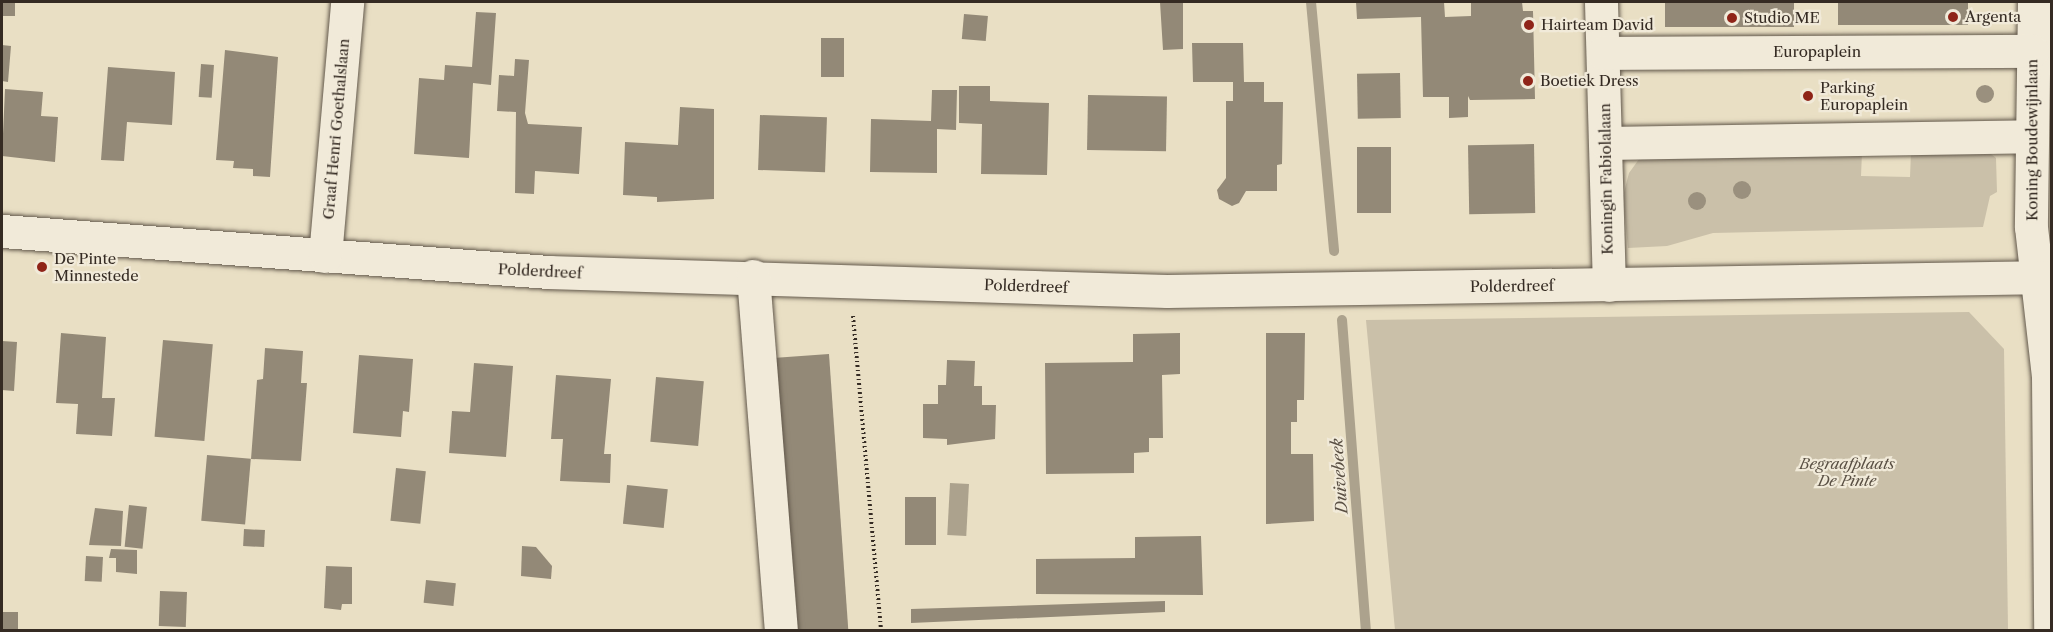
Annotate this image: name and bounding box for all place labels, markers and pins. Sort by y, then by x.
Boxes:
place label: Argenta [1965,8,2021,26]
place label: Studio ME [1744,9,1820,27]
marker: Argenta [1946,10,1960,24]
marker: Studio ME [1725,11,1739,25]
place label: Hairteam David [1541,16,1654,34]
marker: Hairteam David [1522,18,1536,32]
place label: Boetiek Dress [1540,72,1639,90]
marker: Boetiek Dress [1521,74,1535,88]
place label: Parking Europaplein [1820,78,1908,113]
marker: Parking Europaplein [1801,89,1815,103]
place label: De Pinte Minnestede [54,249,139,284]
marker: De Pinte Minnestede [35,260,49,274]

